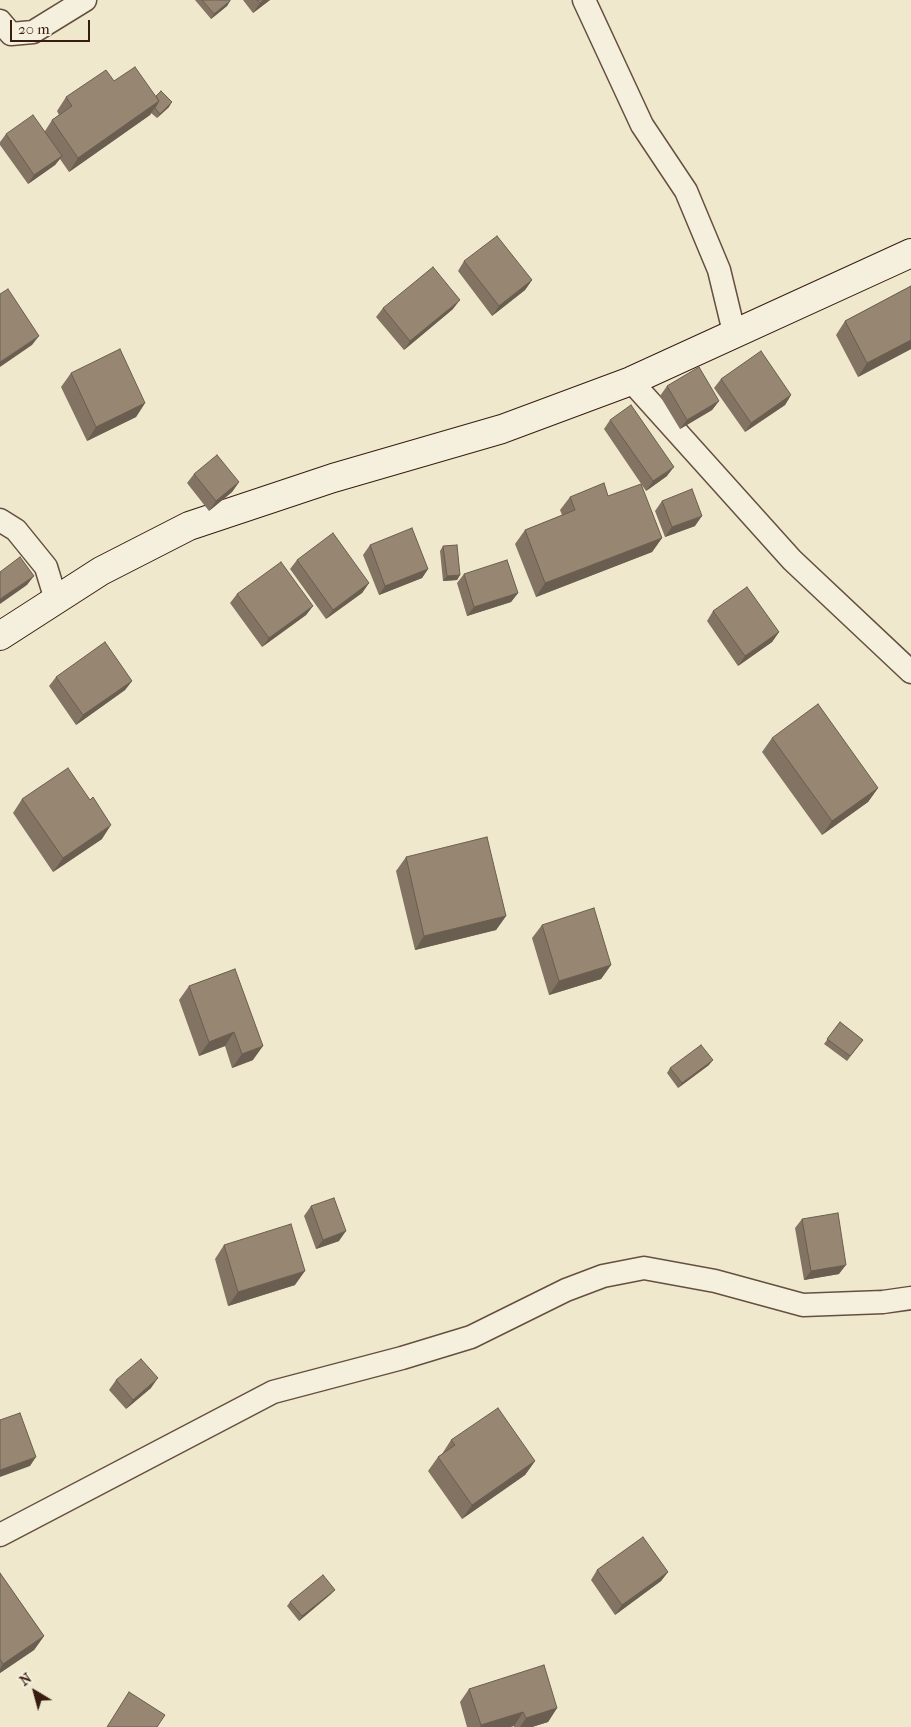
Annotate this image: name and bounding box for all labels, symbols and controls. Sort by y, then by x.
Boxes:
scale bar [12,10,92,42]
text: 20 m [18,20,50,38]
north arrow [10,1667,60,1717]
text: N [16,1670,35,1690]

